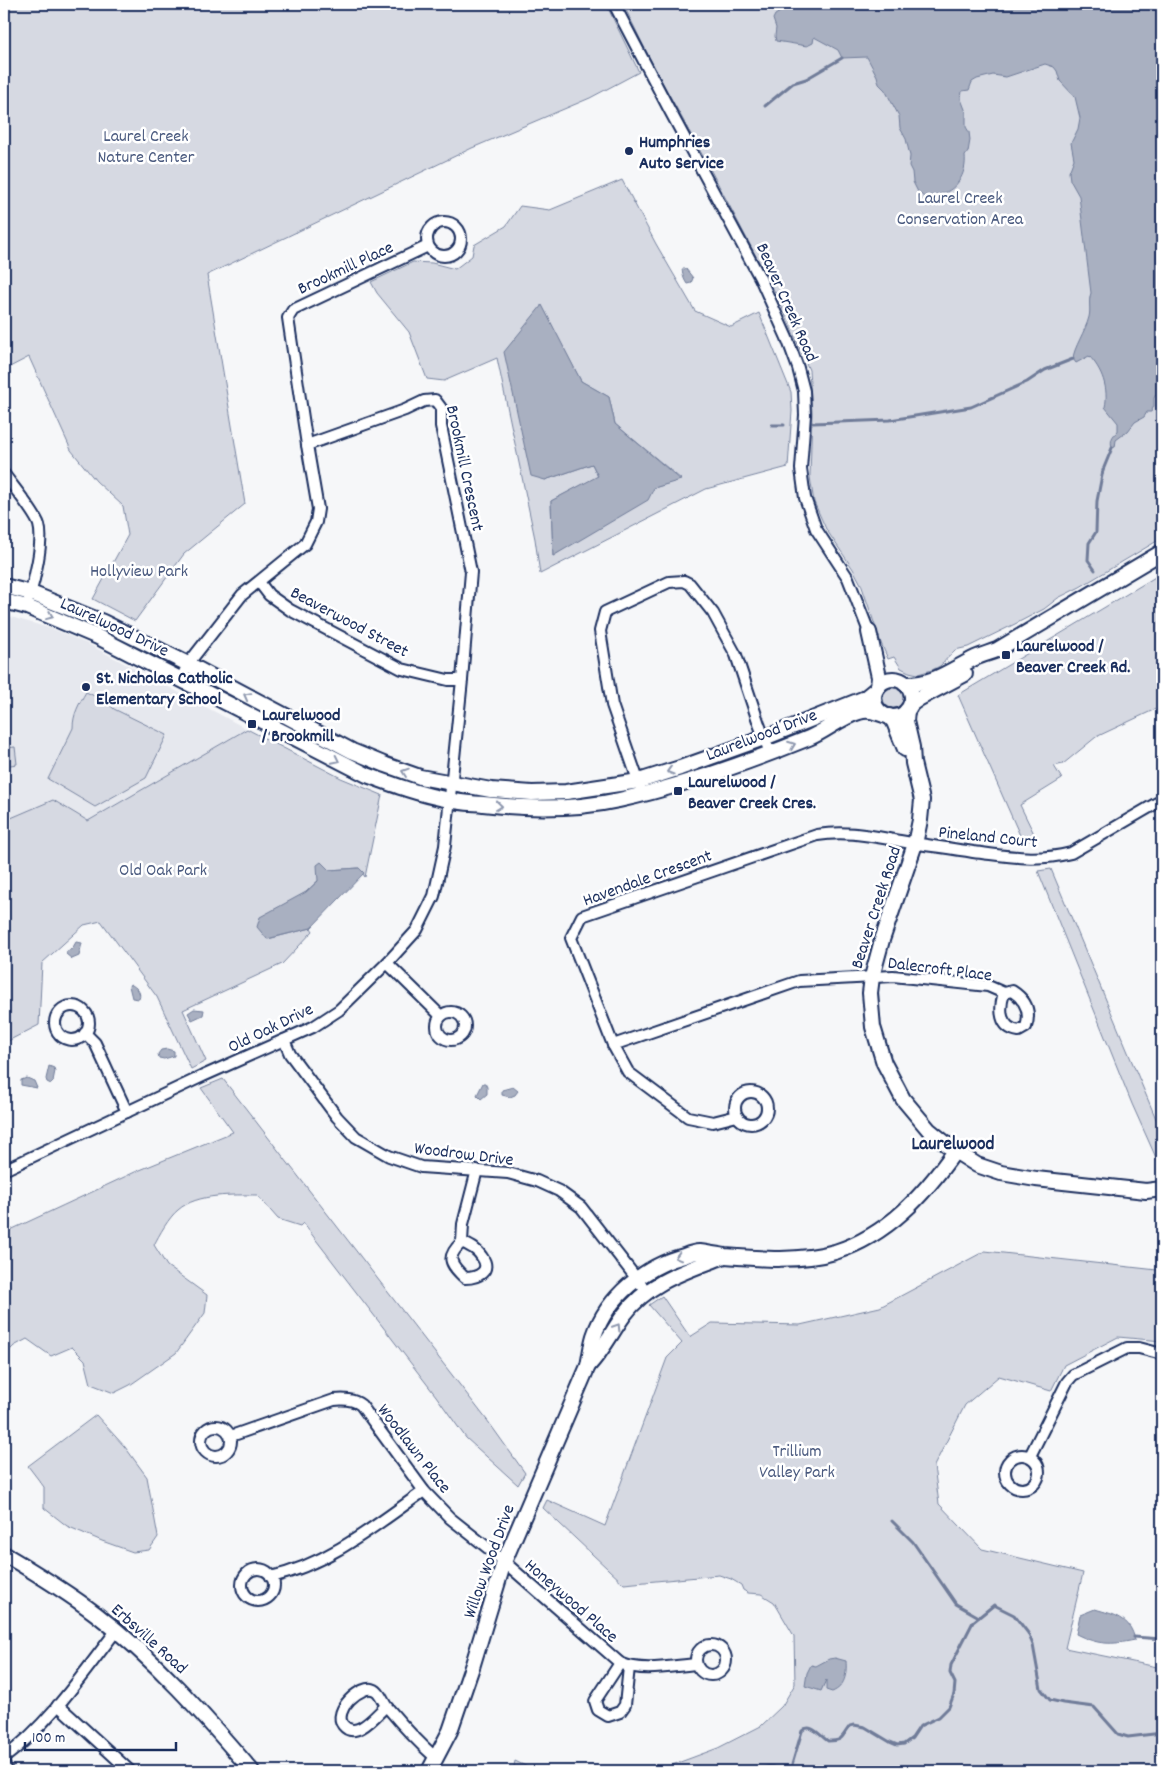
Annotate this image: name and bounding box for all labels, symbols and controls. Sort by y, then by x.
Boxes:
park label: Laurel Creek Nature Center [98,125,195,171]
place label: Humphries Auto Service [639,131,724,177]
marker: Humphries Auto Service [623,145,635,157]
park label: Laurel Creek Conservation Area [897,187,1024,233]
street label: Brookmill Place [294,236,398,302]
street label: Beaver Creek Road [748,240,823,366]
street label: Brookmill Crescent [438,403,489,534]
park label: Hollyview Park [90,560,188,585]
street label: Beaverwood Street [285,581,413,665]
street label: Laurelwood Drive [56,592,172,664]
one-way arrow [45,610,54,621]
place label: Laurelwood / Beaver Creek Rd. [1016,635,1130,681]
marker: Laurelwood / Beaver Creek Rd. [1000,649,1012,661]
place label: St. Nicholas Catholic Elementary School [96,667,233,713]
marker: St. Nicholas Catholic Elementary School [80,681,92,693]
one-way arrow [243,692,252,702]
place label: Laurelwood / Brookmill [261,704,341,750]
street label: Laurelwood Drive [703,704,821,769]
marker: Laurelwood / Brookmill [246,718,258,730]
one-way arrow [787,741,796,751]
one-way arrow [330,754,339,764]
one-way arrow [666,766,674,776]
one-way arrow [402,768,410,778]
place label: Laurelwood / Beaver Creek Cres. [688,771,816,817]
marker: Laurelwood / Beaver Creek Cres. [672,785,684,797]
one-way arrow [495,800,503,811]
street label: Pineland Court [937,821,1039,856]
street label: Beaver Creek Road [846,843,909,972]
street label: Havendale Crescent [580,844,716,914]
park label: Old Oak Park [119,859,207,884]
street label: Dalecroft Place [886,952,993,989]
street label: Old Oak Drive [224,998,318,1061]
district label: Laurelwood [912,1132,995,1159]
street label: Woodrow Drive [413,1137,515,1174]
one-way arrow [673,1251,682,1262]
one-way arrow [611,1324,620,1333]
street label: Woodlawn Place [370,1399,456,1500]
park label: Trillium Valley Park [759,1440,835,1486]
street label: Willow Wood Drive [458,1501,523,1622]
street label: Honeywood Place [518,1554,623,1650]
street label: Erbsville Road [105,1599,192,1681]
scale bar [25,1720,176,1752]
text: 100 m [32,1728,65,1750]

